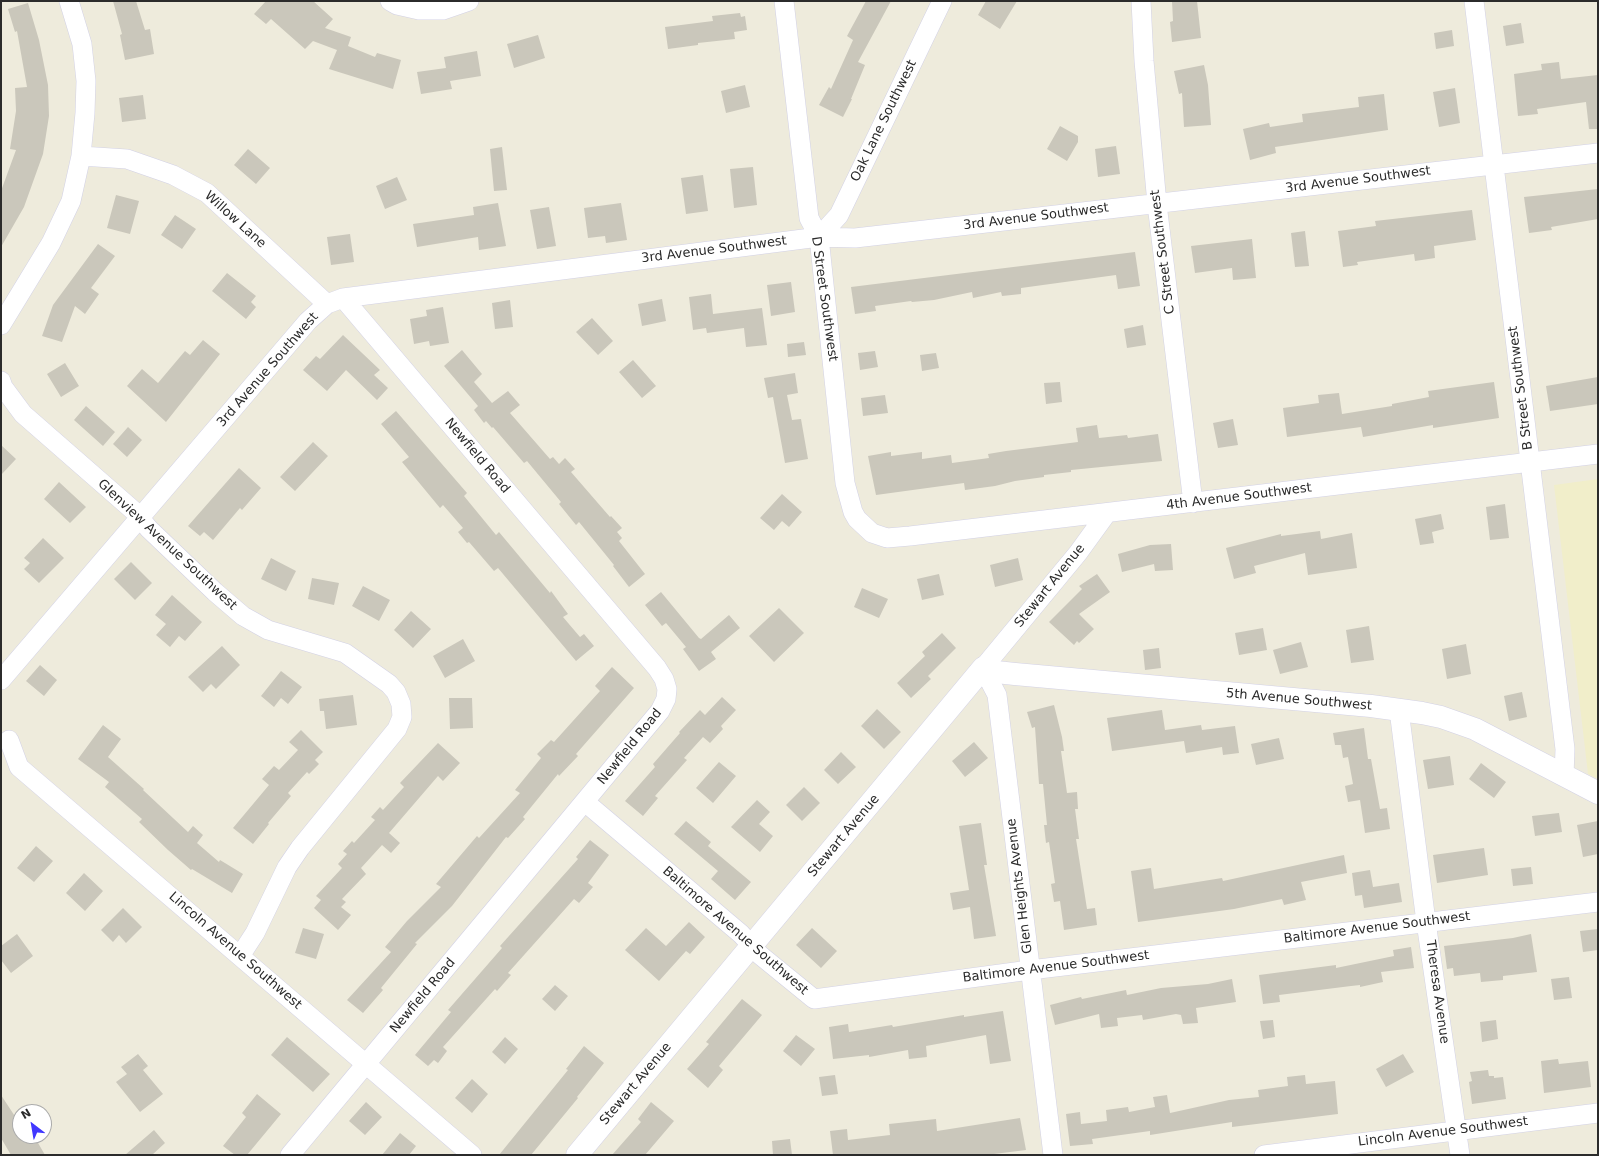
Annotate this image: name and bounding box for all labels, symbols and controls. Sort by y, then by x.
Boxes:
street label: Oak Lane Southwest [848,57,920,185]
street label: 3rd Avenue Southwest [1284,163,1432,197]
street label: Willow Lane [201,188,269,252]
street label: C Street Southwest [1148,189,1178,315]
street label: 3rd Avenue Southwest [962,200,1110,234]
street label: 3rd Avenue Southwest [640,233,788,267]
street label: D Street Southwest [808,235,840,363]
street label: 3rd Avenue Southwest [214,310,322,430]
street label: B Street Southwest [1506,325,1536,451]
street label: Newfield Road [441,415,513,497]
street label: Glenview Avenue Southwest [94,476,240,614]
street label: 4th Avenue Southwest [1165,480,1313,514]
street label: Stewart Avenue [1012,541,1088,631]
street label: 5th Avenue Southwest [1225,686,1373,714]
street label: Newfield Road [595,706,665,788]
street label: Stewart Avenue [805,792,883,880]
street label: Glen Heights Avenue [1004,817,1036,955]
street label: Baltimore Avenue Southwest [659,864,811,998]
street label: Lincoln Avenue Southwest [165,889,305,1013]
street label: Baltimore Avenue Southwest [1283,909,1471,947]
street label: Theresa Avenue [1422,939,1452,1045]
street label: Baltimore Avenue Southwest [962,948,1150,986]
street label: Newfield Road [387,955,459,1037]
street label: Stewart Avenue [597,1040,675,1128]
north arrow [12,1104,52,1144]
text: N [19,1106,33,1122]
street label: Lincoln Avenue Southwest [1357,1114,1529,1150]

